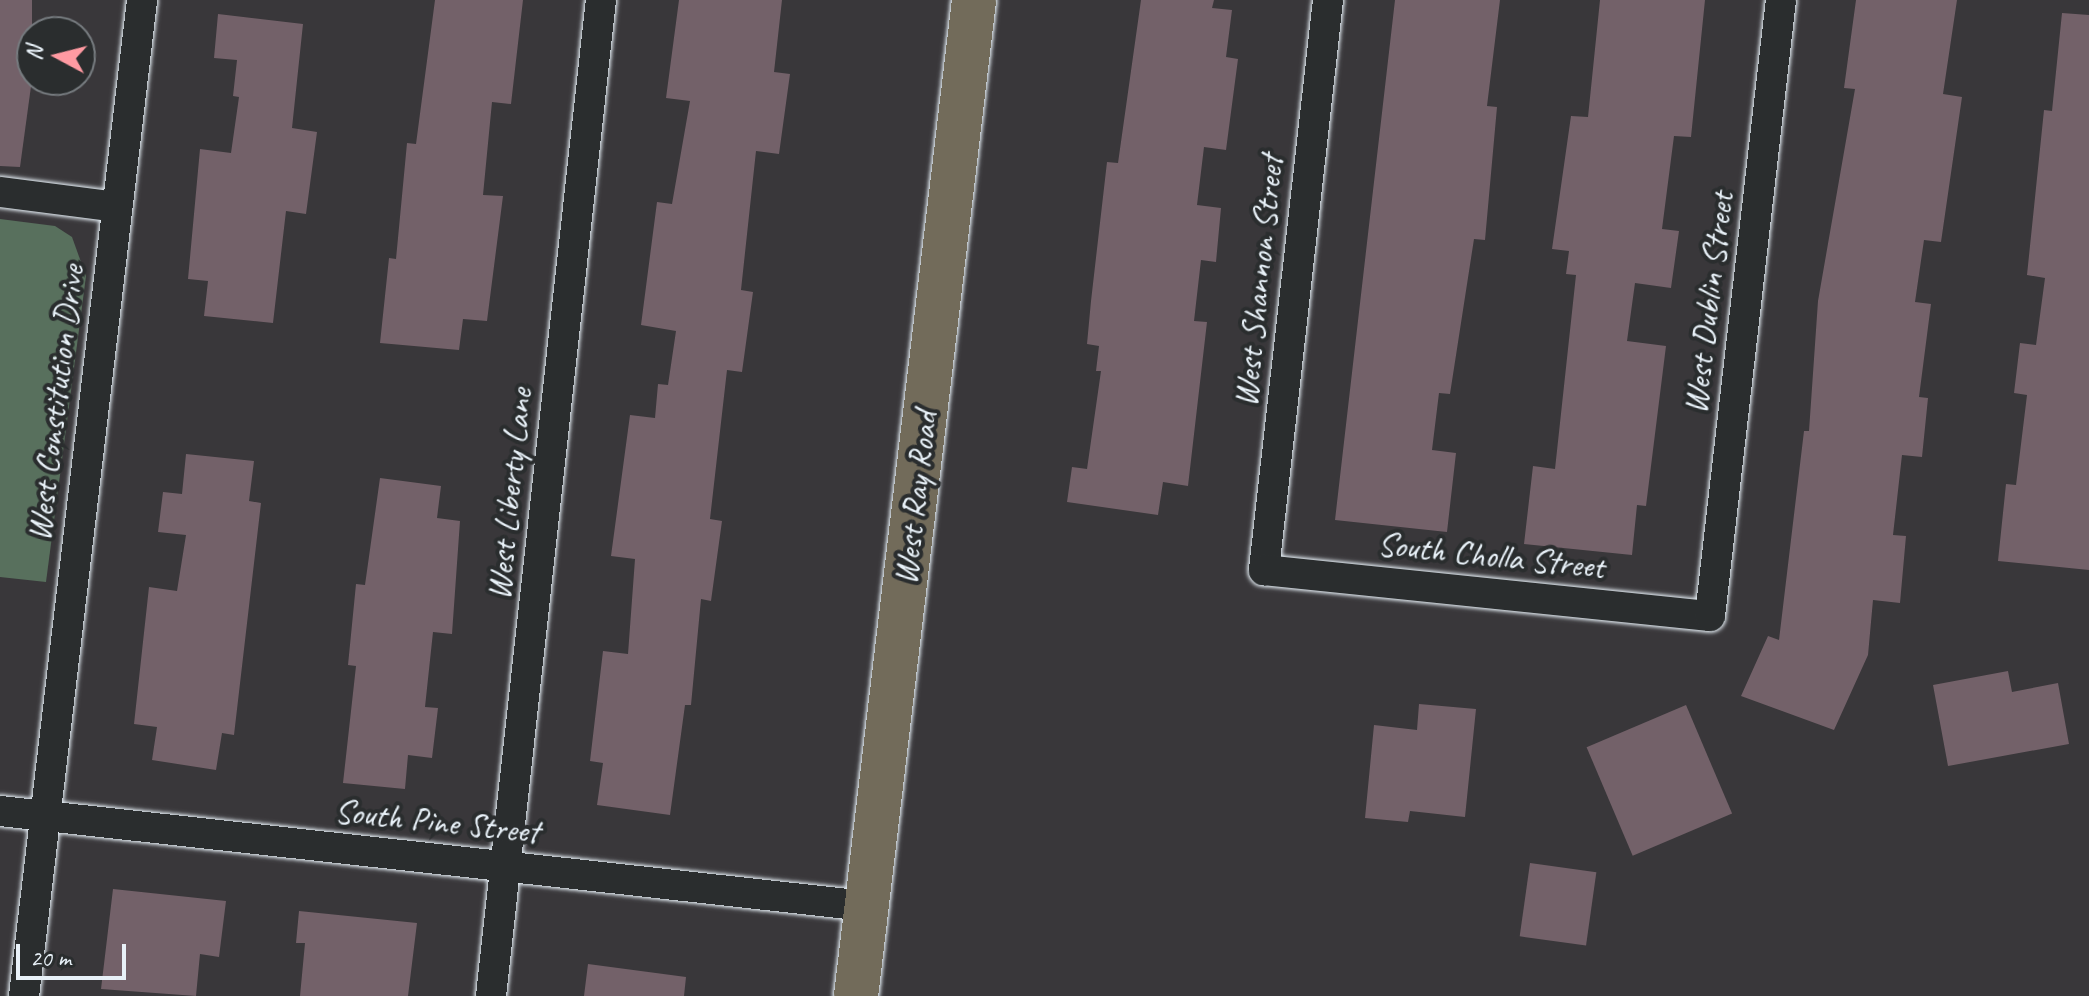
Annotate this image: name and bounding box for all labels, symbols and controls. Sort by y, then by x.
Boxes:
north arrow [16,16,96,96]
text: N [19,45,49,62]
street label: West Shannon Street [1224,152,1292,410]
street label: West Dublin Street [1674,190,1742,416]
street label: West Constitution Drive [18,263,92,543]
street label: West Liberty Lane [478,386,540,602]
street label: West Ray Road [884,408,946,588]
street label: South Cholla Street [1376,523,1606,587]
street label: South Pine Street [332,790,542,852]
scale bar [20,928,130,978]
text: 20 m [30,943,71,973]

